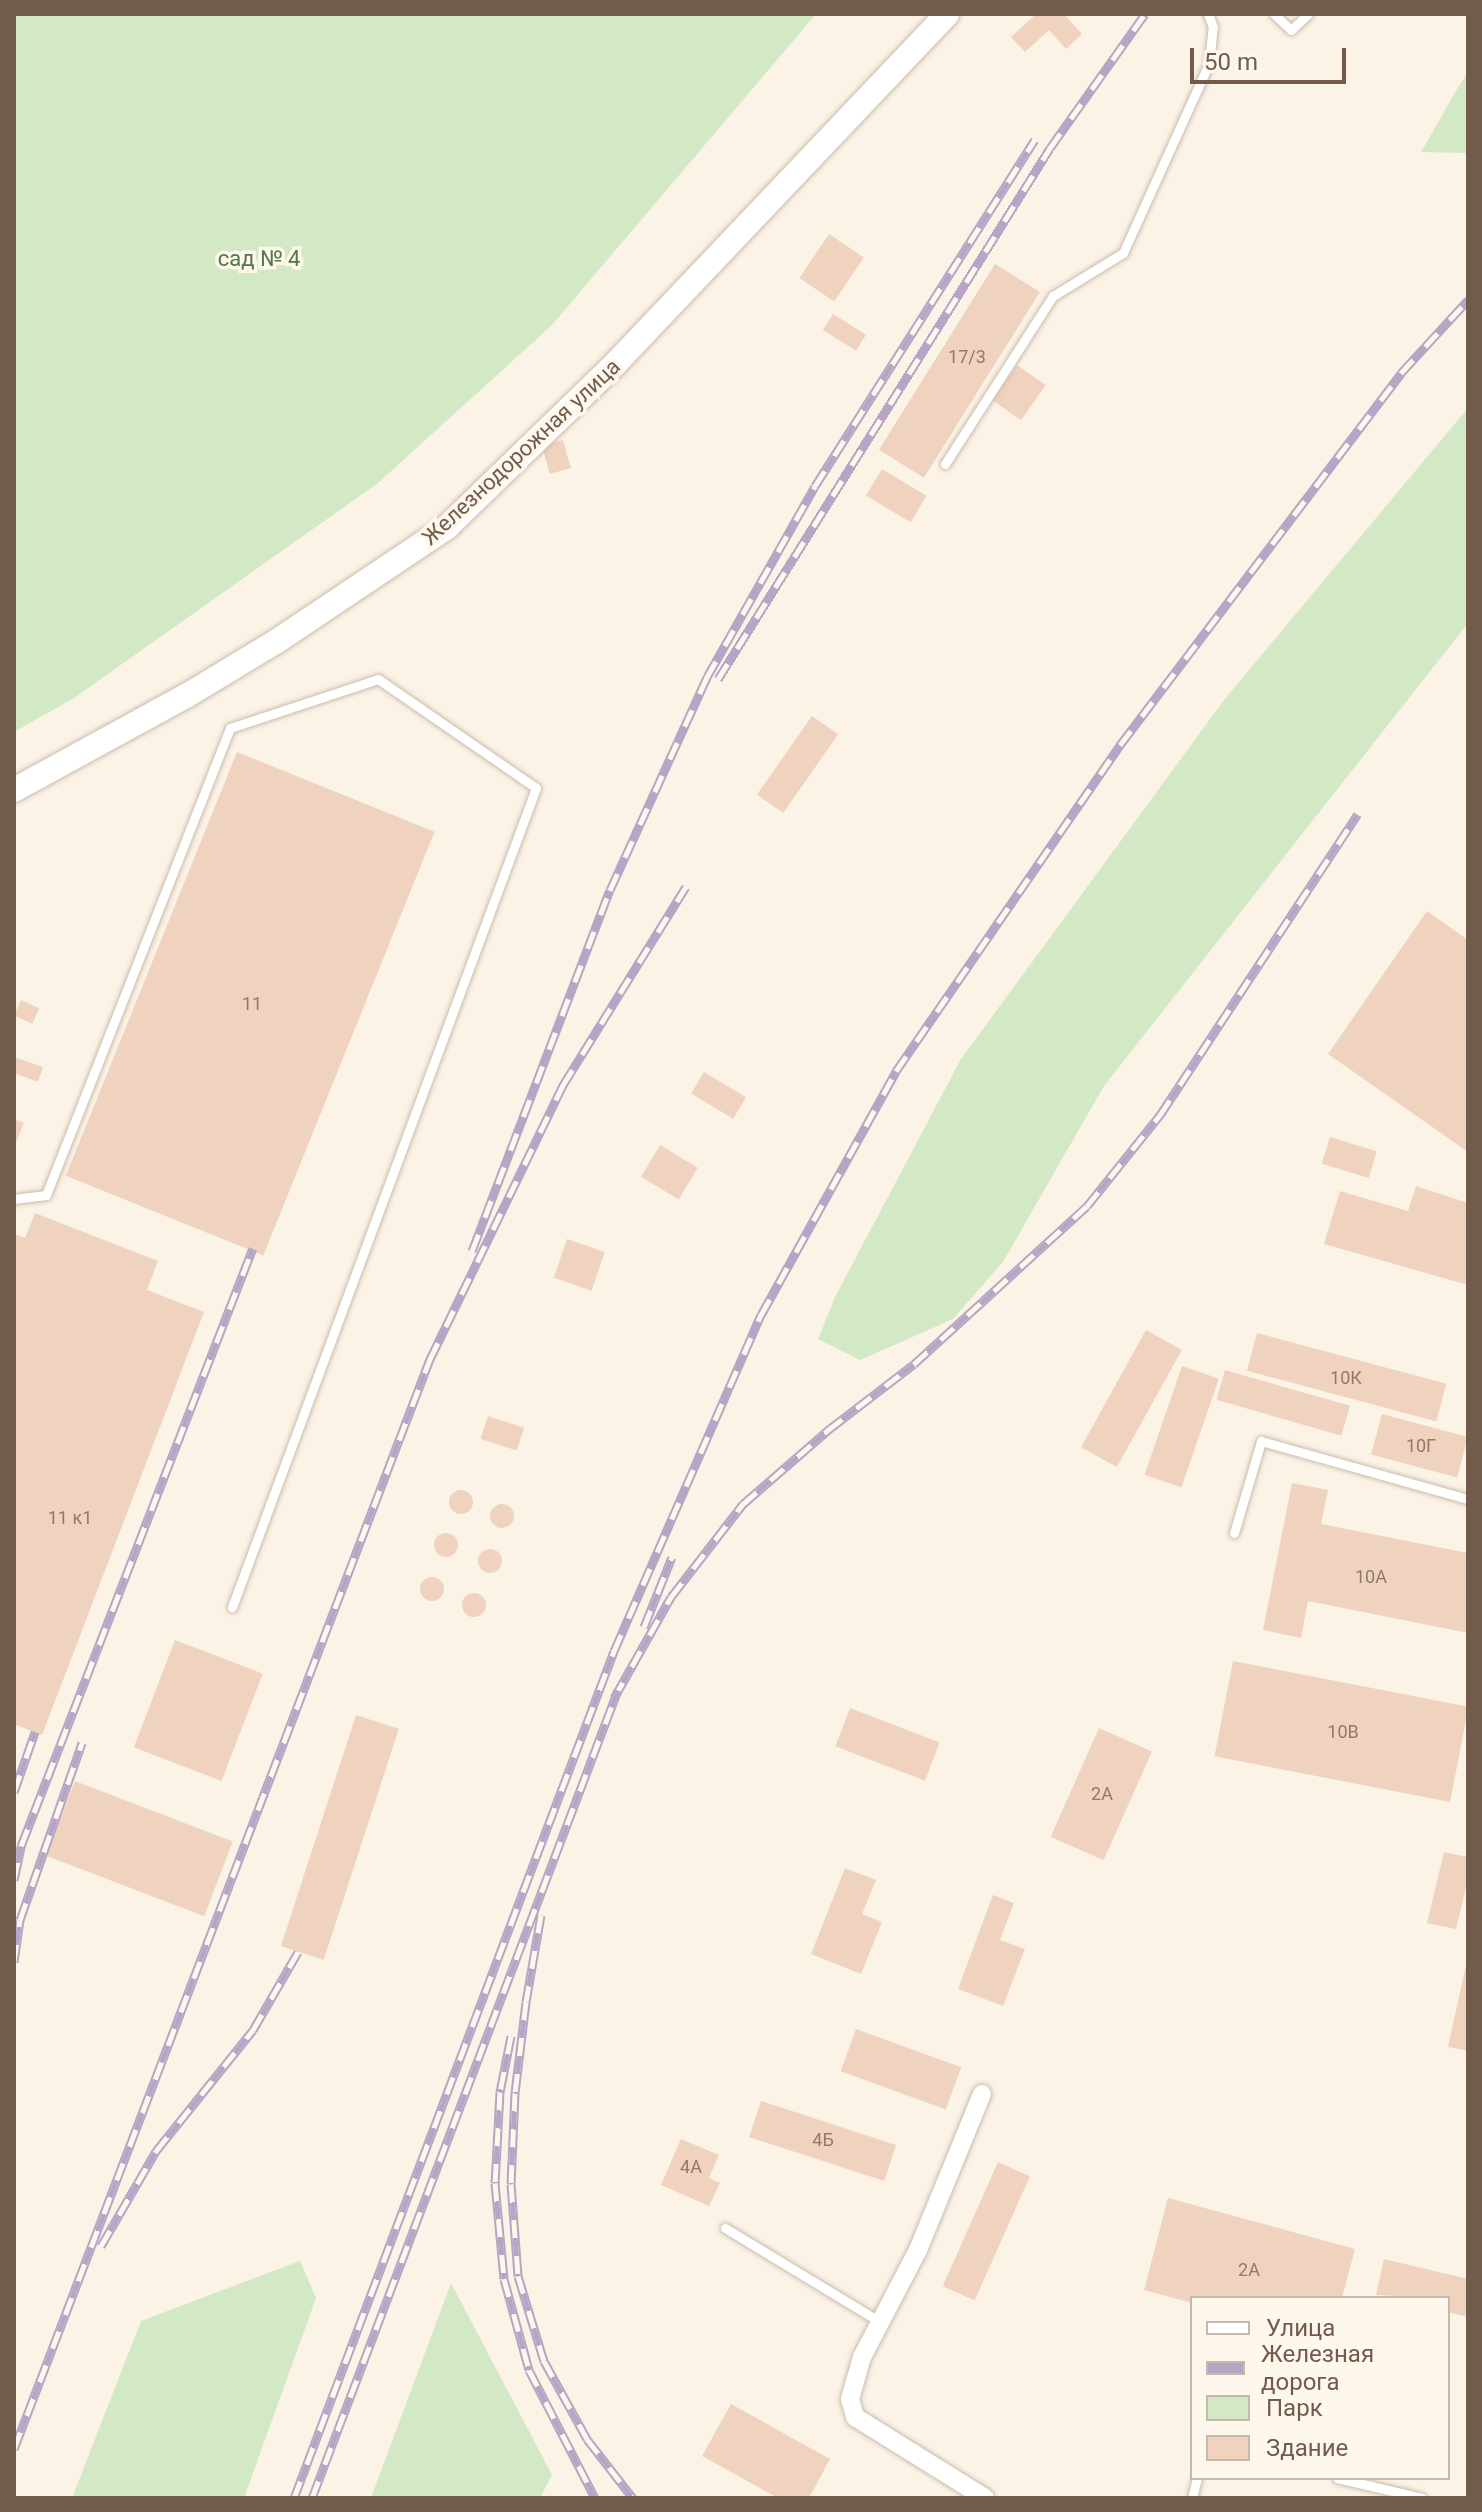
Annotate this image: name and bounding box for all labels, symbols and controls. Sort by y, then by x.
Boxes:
scale bar [1194,32,1350,82]
text: 50 m [1204,48,1258,76]
park label: сад № 4 [218,246,300,272]
house number: 17/3 [948,346,986,368]
street label: Железнодорожная улица [416,353,626,551]
house number: 11 [242,993,262,1015]
house number: 10К [1330,1367,1362,1389]
house number: 10Г [1406,1435,1436,1457]
house number: 11 к1 [48,1507,92,1529]
house number: 10А [1355,1566,1387,1588]
house number: 10В [1327,1721,1359,1743]
house number: 2А [1091,1783,1113,1805]
house number: 4Б [812,2129,834,2151]
house number: 4А [680,2156,702,2178]
house number: 2А [1238,2259,1260,2281]
legend [1190,2296,1450,2480]
text: Улица [1266,2314,1335,2342]
text: Железная дорога [1261,2340,1374,2396]
text: Парк [1266,2394,1323,2422]
text: Здание [1266,2434,1348,2462]

